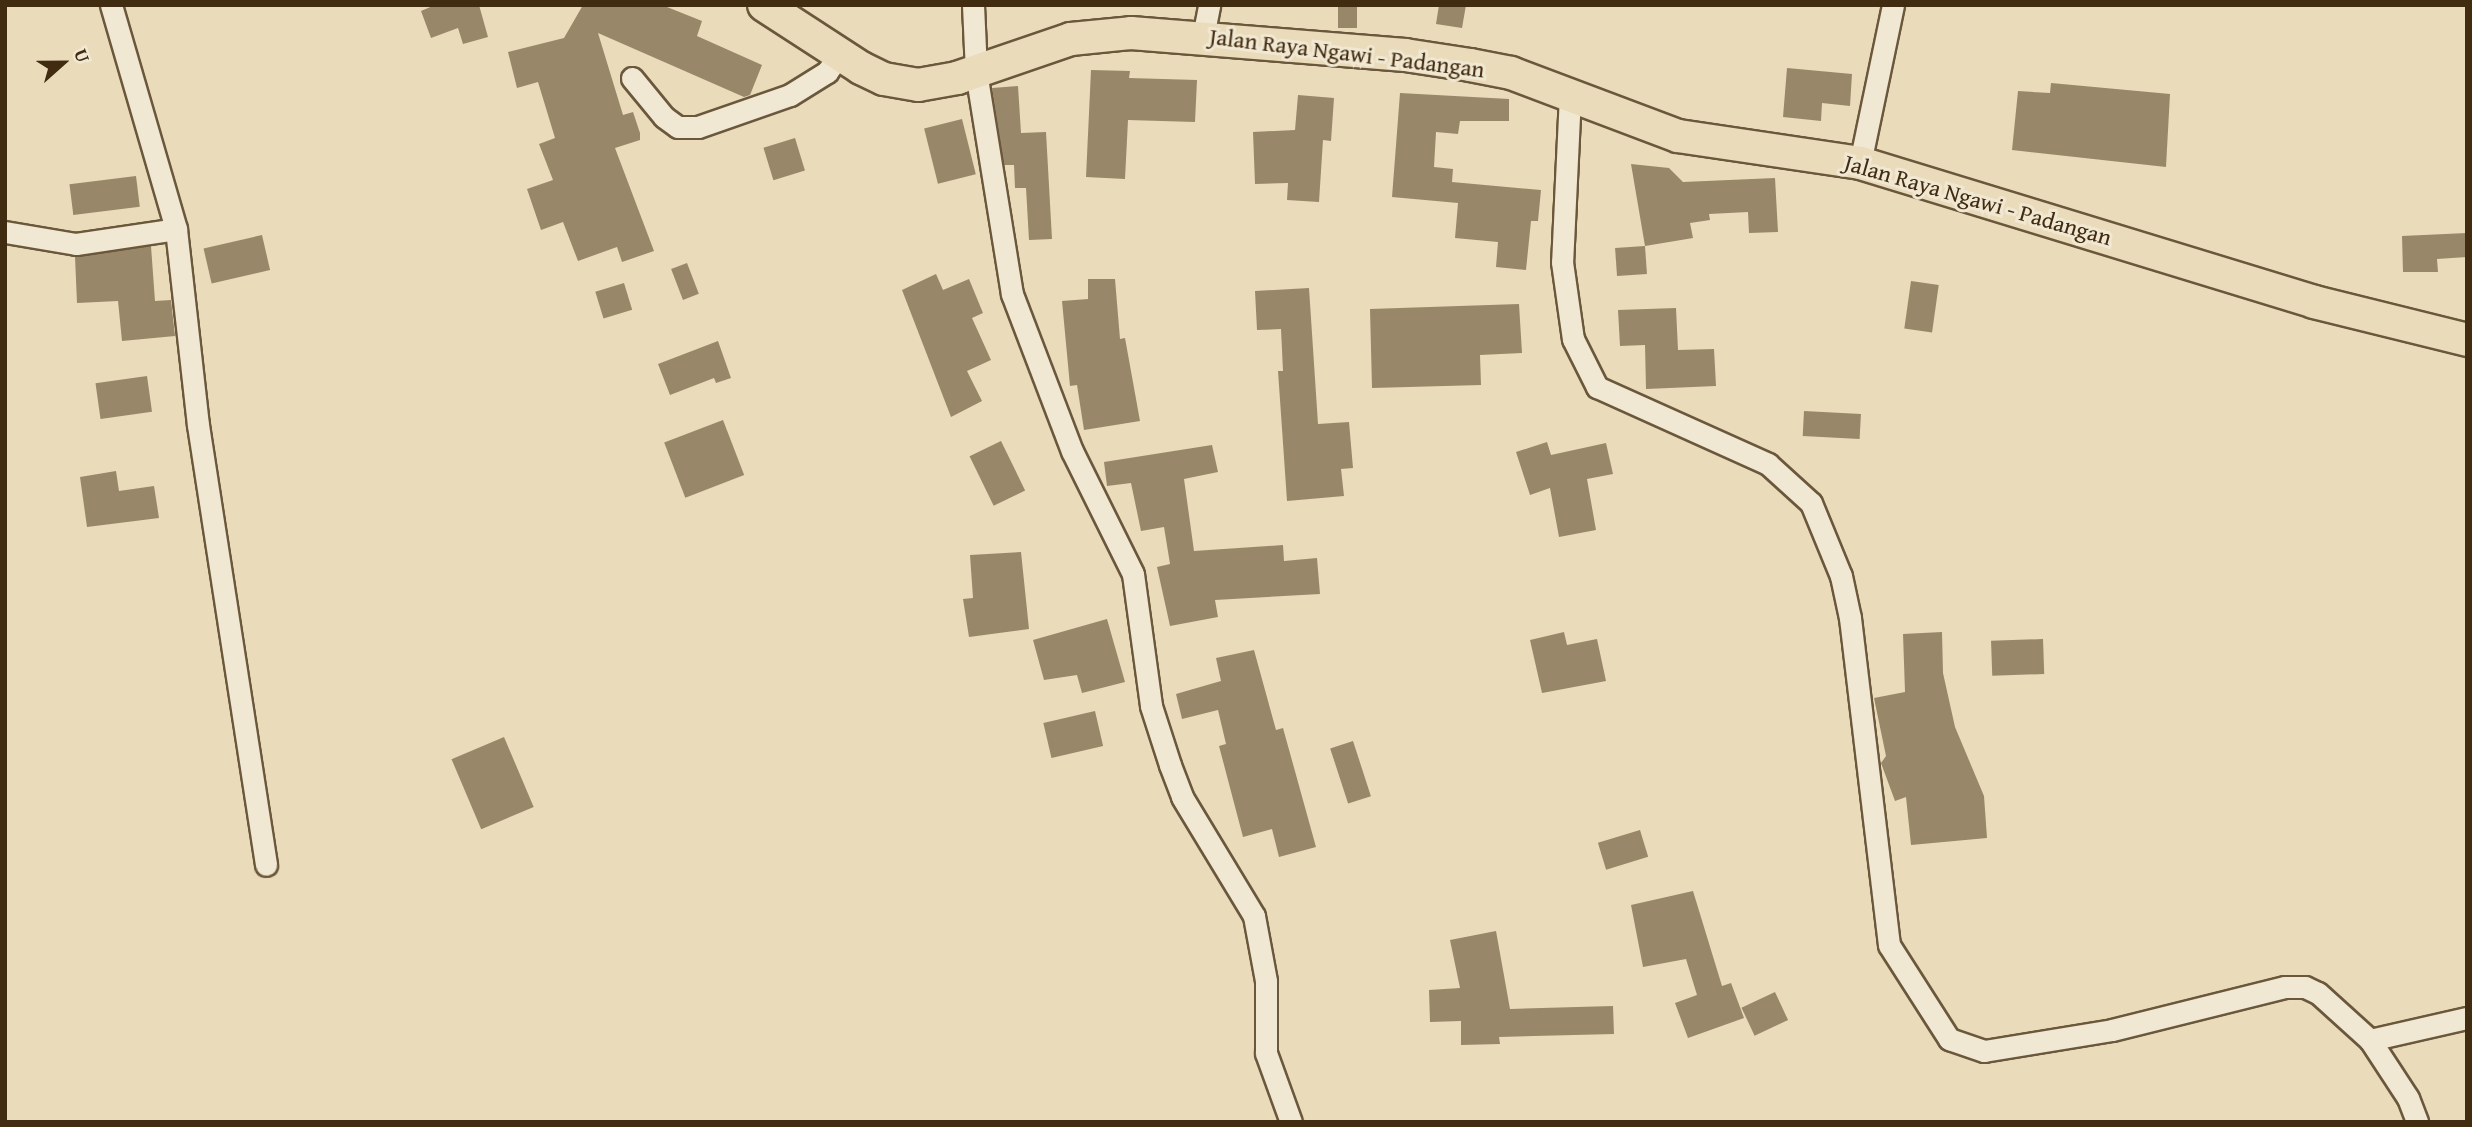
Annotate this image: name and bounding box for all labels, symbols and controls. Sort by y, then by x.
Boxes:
street label: Jalan Raya Ngawi - Padangan [1208,22,1486,84]
north arrow [28,28,98,98]
text: U [67,44,98,66]
street label: Jalan Raya Ngawi - Padangan [1841,149,2115,251]

